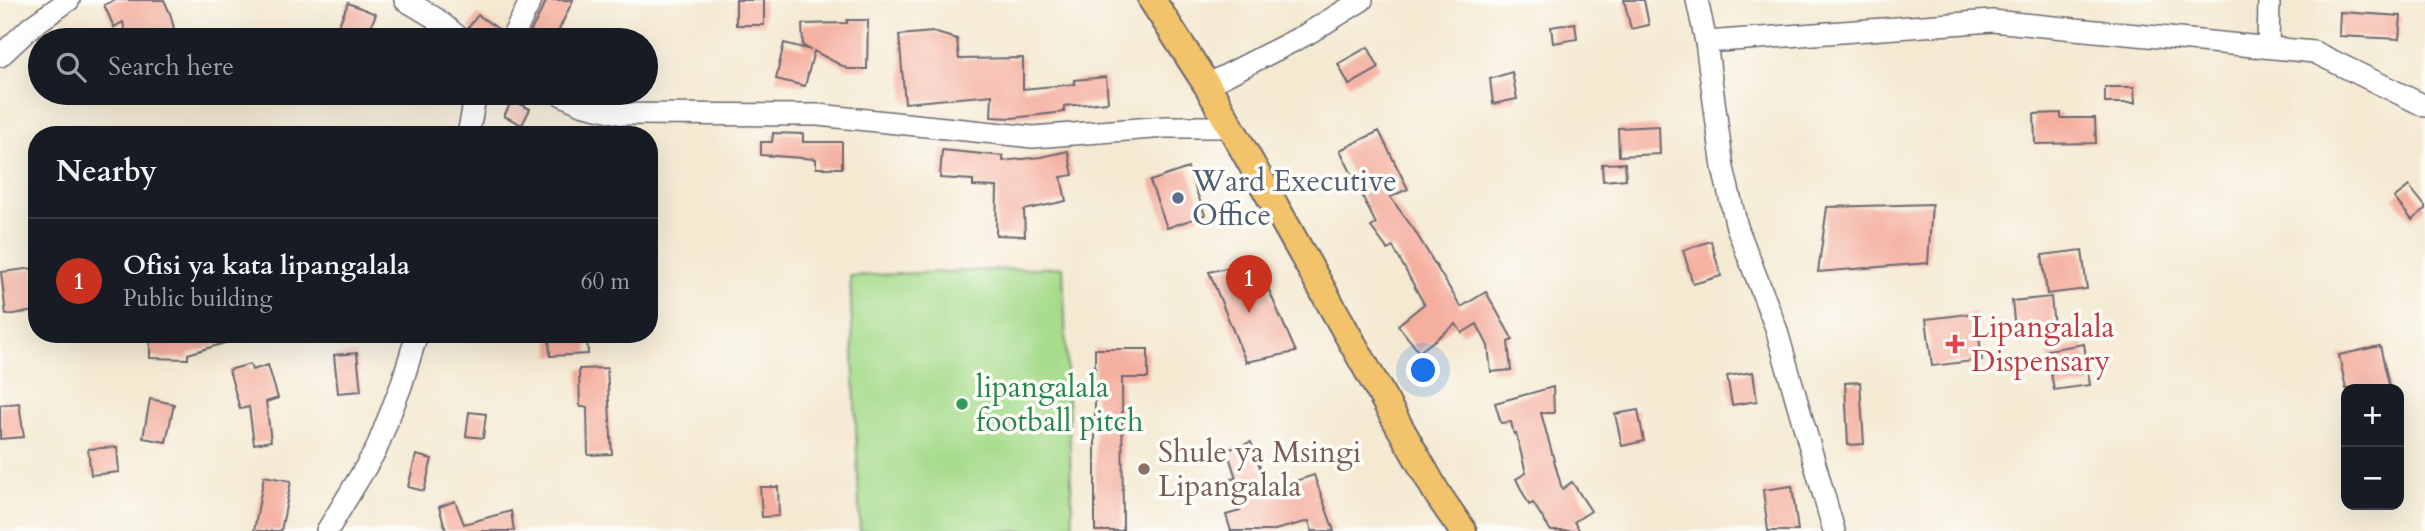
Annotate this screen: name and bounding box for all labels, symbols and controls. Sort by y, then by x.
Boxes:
search box [28,28,658,105]
icon: search [52,48,90,86]
text: Search here [108,49,234,84]
text: Nearby [56,151,157,192]
place label: Ward Executive Office [1191,161,1397,236]
marker: Ward Executive Office [1170,190,1186,206]
text: Ofisi ya kata lipangalala [123,248,410,283]
pin: 1 [1226,255,1272,313]
text: 1 [73,266,85,297]
text: 60 m [581,266,630,297]
text: Public building [123,283,273,314]
place label: Lipangalala Dispensary [1971,307,2115,382]
marker: Lipangalala Dispensary [1945,334,1965,354]
your location [1406,353,1440,387]
place label: lipangalala football pitch [976,367,1144,442]
map controls [2341,384,2404,510]
button: + [2341,384,2404,447]
marker: lipangalala football pitch [954,396,970,412]
place label: Shule ya Msingi Lipangalala [1158,432,1361,507]
button: − [2341,447,2404,510]
marker: Shule ya Msingi Lipangalala [1136,461,1152,477]

